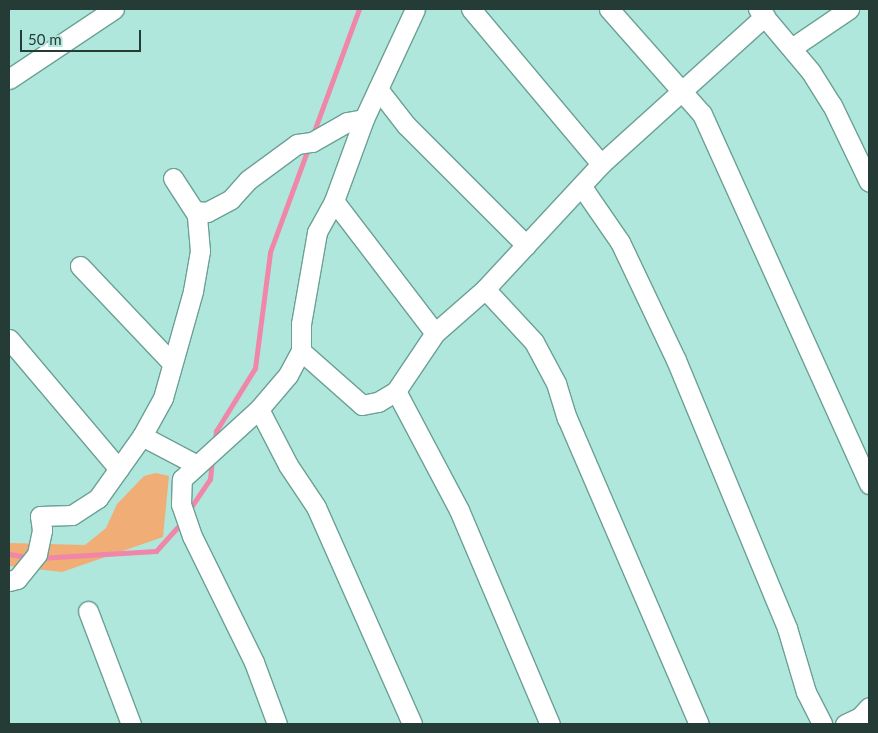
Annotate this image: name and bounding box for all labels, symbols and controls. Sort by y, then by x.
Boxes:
scale bar [22,20,144,52]
text: 50 m [28,30,62,48]

